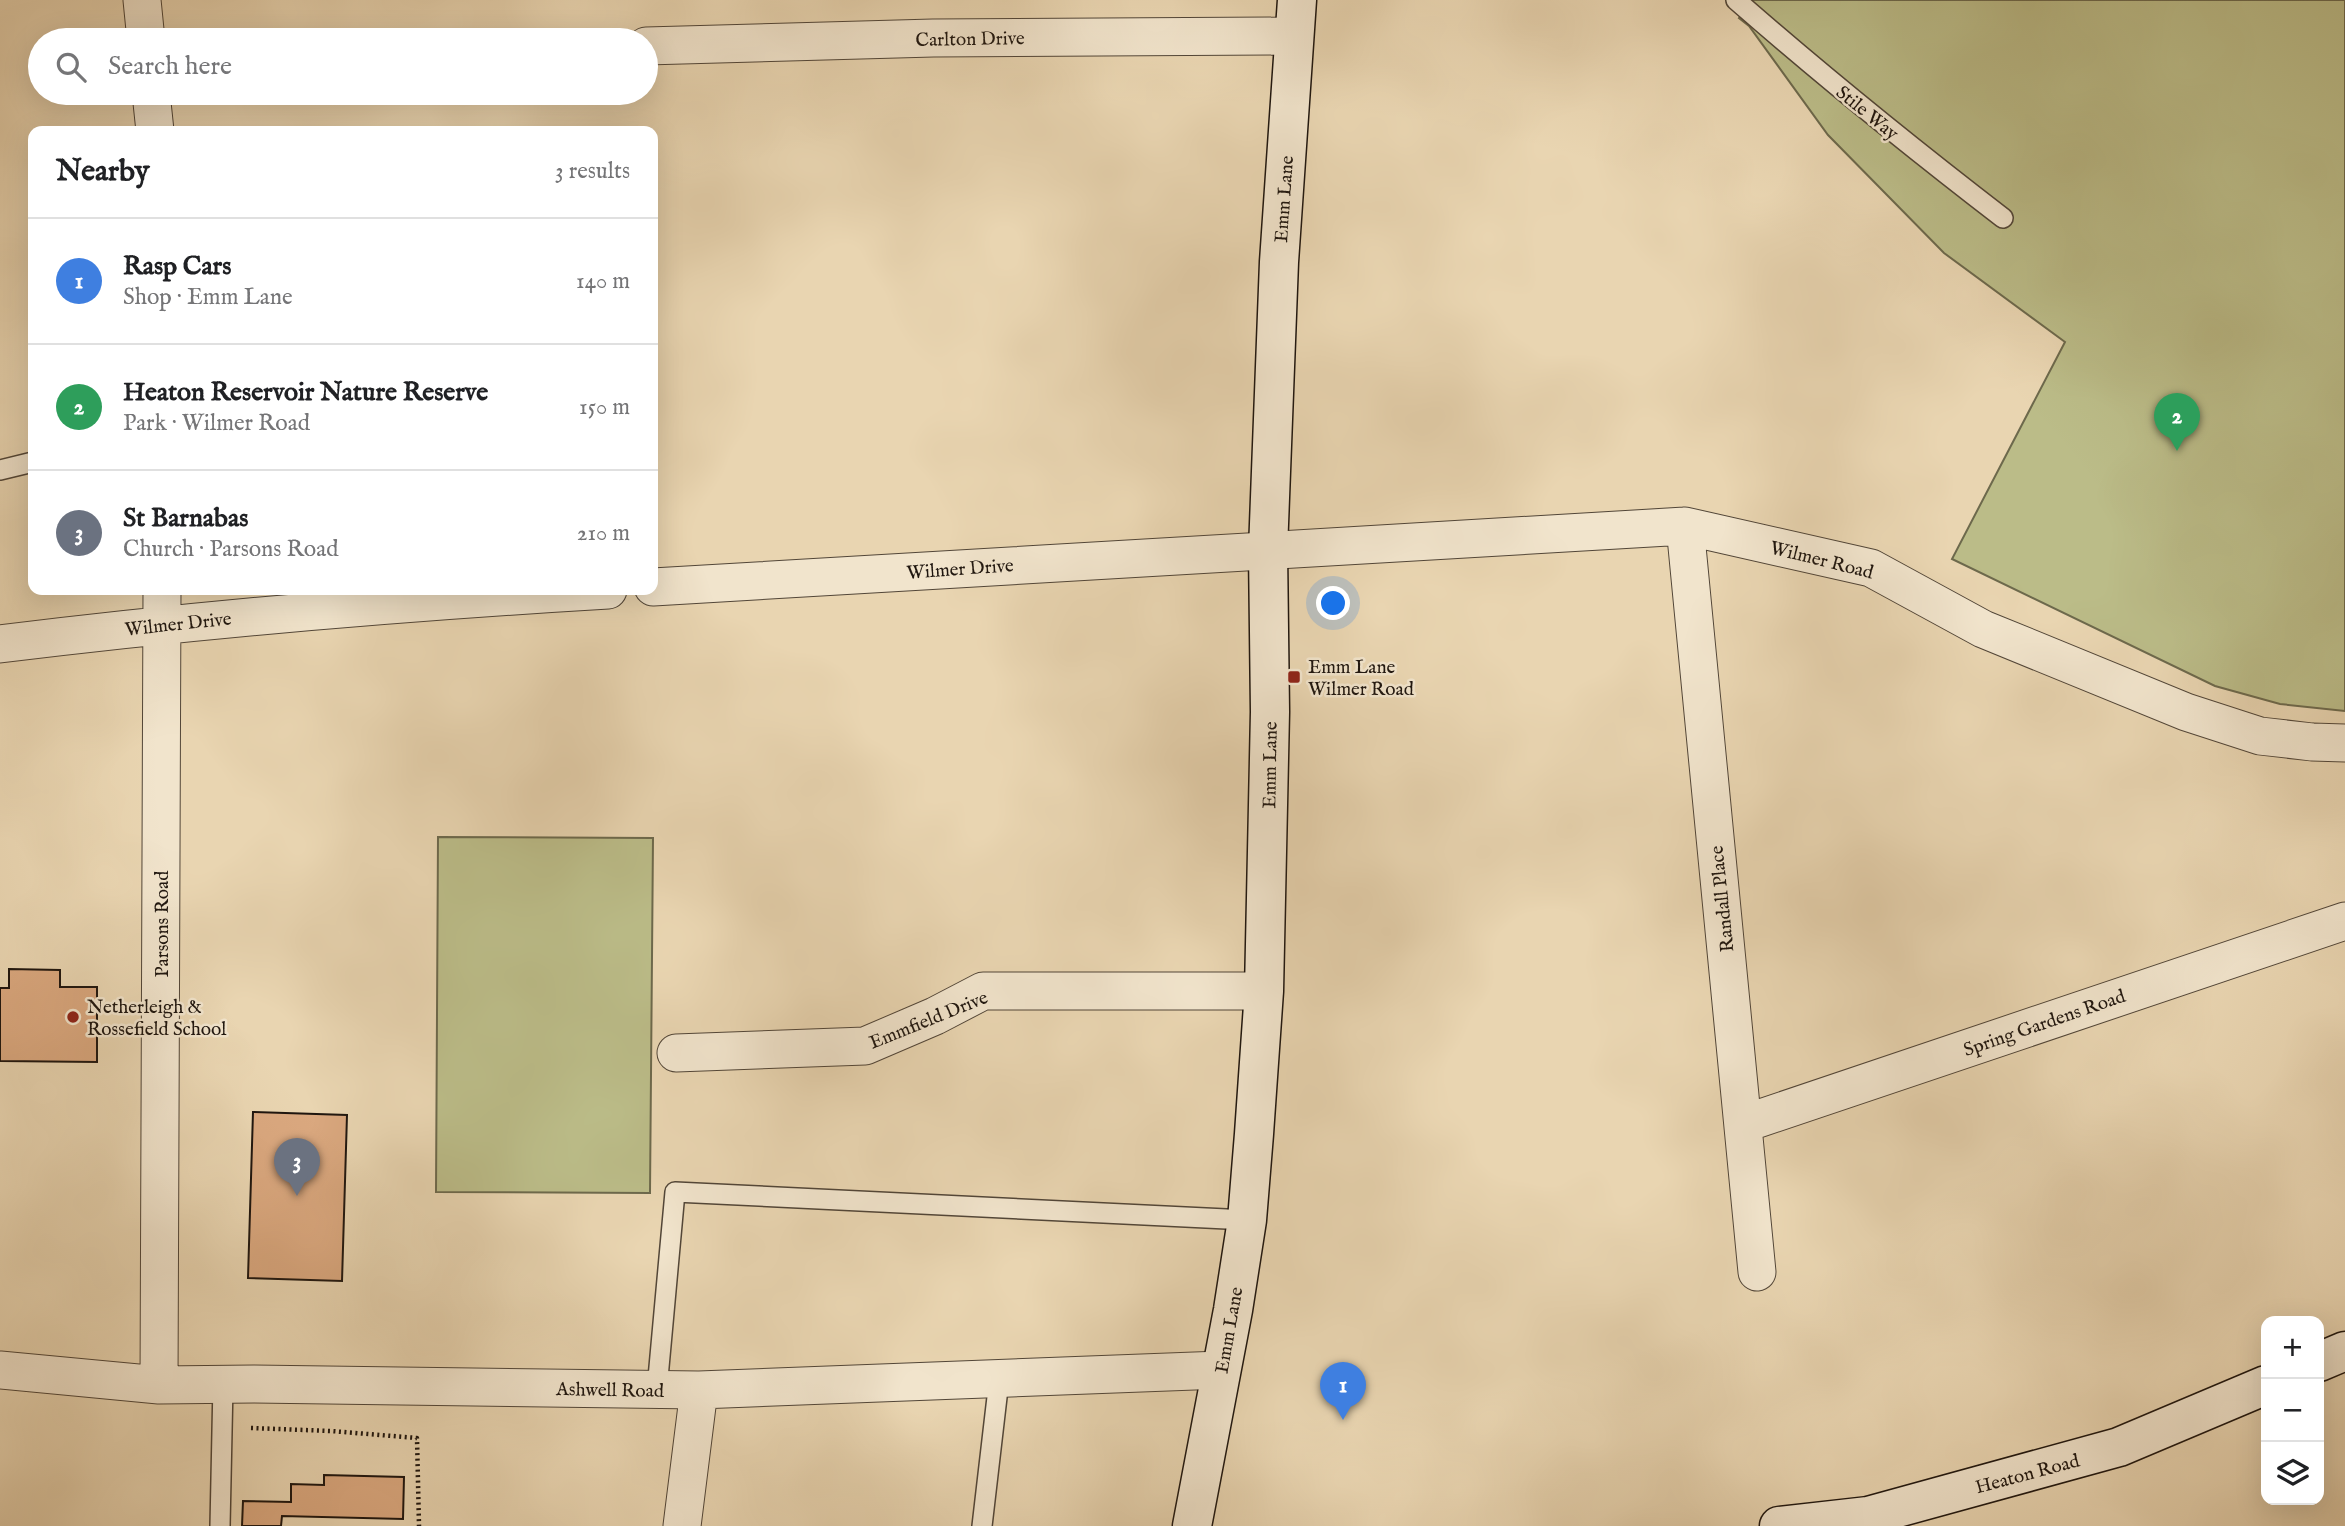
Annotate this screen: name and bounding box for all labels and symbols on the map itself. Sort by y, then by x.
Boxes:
street label: Carlton Drive [915,27,1025,53]
street label: Stile Way [1831,81,1903,146]
street label: Emm Lane [1270,155,1300,243]
pin: 2 [2154,393,2200,451]
street label: Wilmer Road [1767,536,1877,586]
street label: Wilmer Drive [906,554,1015,586]
your location [1316,586,1350,620]
street label: Wilmer Drive [124,607,233,643]
place label: Emm Lane Wilmer Road [1308,656,1415,702]
marker: Emm Lane Wilmer Road [1286,669,1302,685]
street label: Emm Lane [1258,721,1284,809]
street label: Randall Place [1705,844,1741,953]
street label: Parsons Road [151,870,175,977]
street label: Spring Gardens Road [1961,985,2130,1063]
street label: Emmfield Drive [866,986,992,1056]
place label: Netherleigh & Rossefield School [87,996,227,1042]
marker: Netherleigh & Rossefield School [65,1009,81,1025]
pin: 3 [274,1138,320,1196]
street label: Emm Lane [1211,1285,1249,1375]
pin: 1 [1320,1362,1366,1420]
street label: Ashwell Road [555,1378,665,1404]
street label: Heaton Road [1973,1449,2083,1500]

